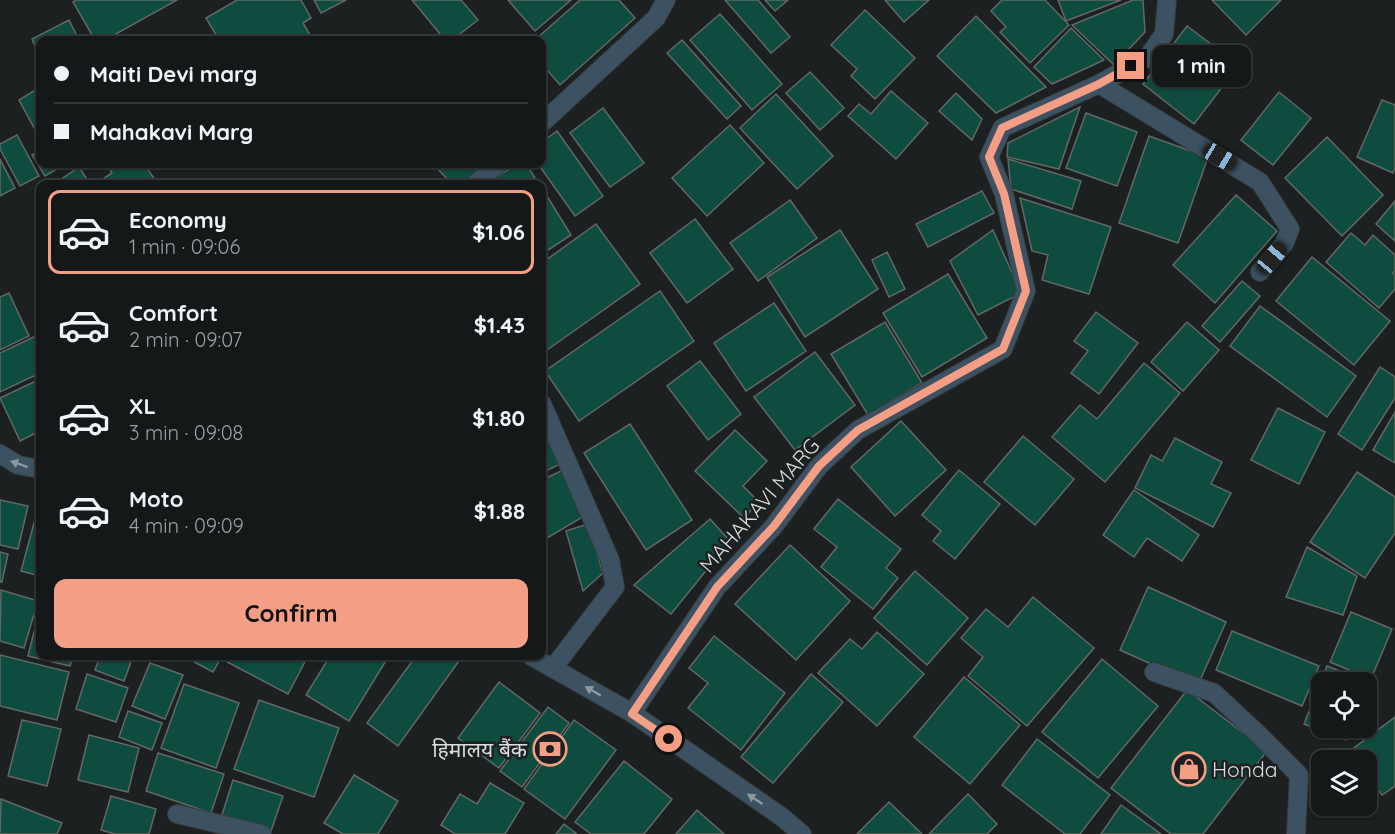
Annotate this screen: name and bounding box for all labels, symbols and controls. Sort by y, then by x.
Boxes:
callout: 1 min [1152,45,1251,87]
route end [1117,52,1144,79]
text: 1 min [1177,53,1226,78]
text: Maiti Devi marg [90,60,257,88]
text: Mahakavi Marg [90,118,253,146]
car [1200,140,1240,174]
icon: car [57,205,111,259]
text: Economy [129,206,227,234]
text: $1.06 [472,218,525,246]
text: 1 min · 09:06 [129,234,240,259]
car [1254,238,1290,278]
icon: car [57,298,111,352]
text: Comfort [129,299,218,327]
text: $1.43 [474,311,525,339]
text: 2 min · 09:07 [129,327,242,352]
icon: car [57,391,111,445]
text: XL [129,392,156,420]
text: $1.80 [472,404,525,432]
text: 3 min · 09:08 [129,420,243,445]
street label: MAHAKAVI MARG [693,432,825,578]
one-way arrow [10,458,28,468]
icon: car [57,484,111,538]
text: Moto [129,485,183,513]
text: $1.88 [474,497,525,525]
text: 4 min · 09:09 [129,513,244,538]
button: Confirm [54,579,528,648]
map controls [1311,672,1377,816]
button: locate [1311,672,1377,738]
one-way arrow [584,686,601,696]
route start [655,725,682,752]
bank icon: हिमालय बैंक [532,731,568,767]
place label: हिमालय बैंक [432,736,528,762]
button: layers [1311,750,1377,816]
shop icon: Honda [1171,751,1207,787]
place label: Honda [1212,756,1277,782]
one-way arrow [747,793,764,804]

